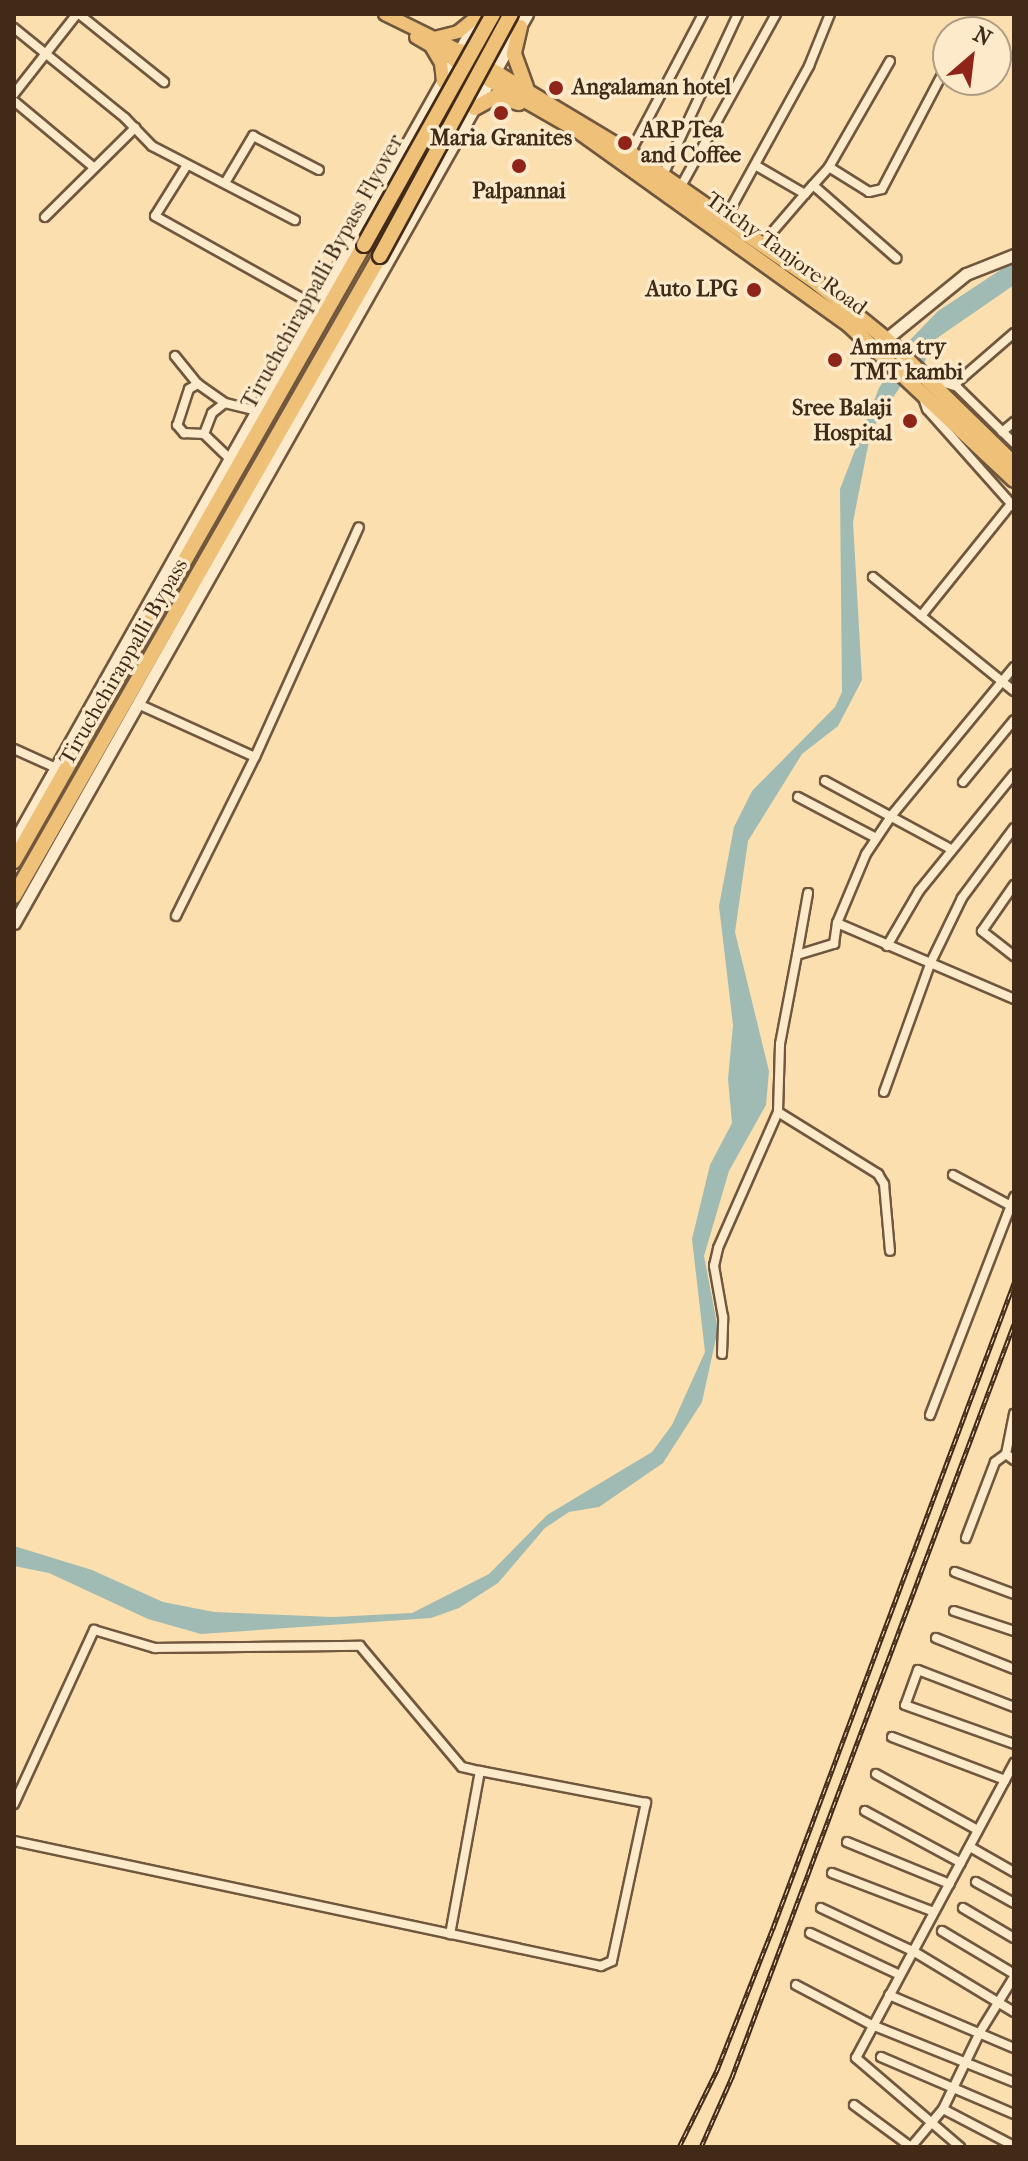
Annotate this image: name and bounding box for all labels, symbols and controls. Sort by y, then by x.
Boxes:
north arrow [932,16,1012,96]
text: N [969,21,996,52]
place label: Angalaman hotel [572,75,731,101]
marker: Angalaman hotel [547,79,565,97]
marker: Maria Granites [492,104,510,122]
place label: ARP Tea and Coffee [641,117,741,168]
place label: Maria Granites [430,126,572,152]
street label: Tiruchchirappalli Bypass Flyover [236,130,410,414]
marker: ARP Tea and Coffee [616,134,634,152]
marker: Palpannai [510,157,528,175]
place label: Palpannai [472,179,566,205]
street label: Trichy Tanjore Road [700,187,872,321]
place label: Auto LPG [646,277,738,303]
marker: Auto LPG [745,281,763,299]
place label: Amma try TMT kambi [851,334,963,386]
marker: Amma try TMT kambi [826,351,844,369]
place label: Sree Balaji Hospital [792,395,892,446]
marker: Sree Balaji Hospital [899,410,921,432]
street label: Tiruchchirappalli Bypass [54,554,194,770]

